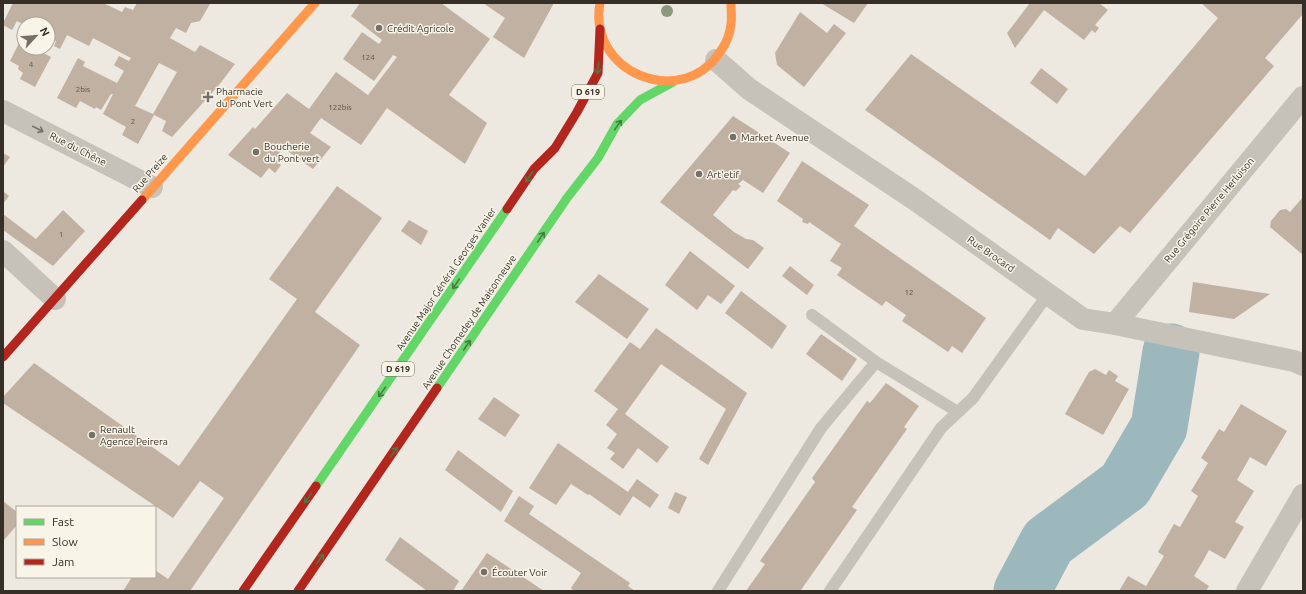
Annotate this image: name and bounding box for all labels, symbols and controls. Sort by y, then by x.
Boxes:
north arrow [16,16,56,56]
marker: Crédit Agricole [374,23,384,33]
place label: Crédit Agricole [387,23,454,34]
text: N [38,25,52,38]
house number: 124 [361,53,375,62]
house number: 4 [29,60,34,69]
one-way arrow [594,61,602,74]
house number: 2bis [76,85,91,94]
road number: D 619 [572,85,604,99]
place label: Pharmacie du Pont Vert [216,86,273,109]
marker: Pharmacie du Pont Vert [203,92,213,102]
house number: 122bis [328,103,352,112]
house number: 2 [131,117,135,126]
one-way arrow [614,119,622,130]
one-way arrow [32,125,44,133]
street label: Rue du Chêne [48,130,108,168]
marker: Market Avenue [728,132,738,142]
place label: Market Avenue [741,132,809,143]
place label: Boucherie du Pont vert [264,141,320,164]
marker: Boucherie du Pont vert [251,147,261,157]
street label: Rue Preize [130,151,170,195]
street label: Rue Grégoire Pierre Herluison [1162,155,1256,265]
marker: Art'etif [694,169,704,179]
place label: Art'etif [707,169,740,180]
one-way arrow [525,171,533,182]
street label: Avenue Major Général Georges Vanier [394,205,498,352]
house number: 1 [59,230,63,239]
one-way arrow [537,232,545,243]
street label: Rue Brocard [965,234,1017,274]
street label: Avenue Chomedey de Maisonneuve [420,253,518,391]
one-way arrow [452,279,460,290]
house number: 12 [904,288,914,297]
one-way arrow [463,339,471,350]
road number: D 619 [382,362,414,376]
one-way arrow [378,386,386,397]
place label: Renault Agence Peirera [100,424,168,447]
marker: Renault Agence Peirera [87,430,97,440]
one-way arrow [390,447,398,458]
one-way arrow [304,493,312,504]
legend [16,506,156,578]
text: Fast [52,515,74,528]
text: Slow [52,535,78,548]
one-way arrow [316,554,324,565]
text: Jam [52,555,74,568]
place label: Écouter Voir [492,566,548,578]
marker: Écouter Voir [479,567,489,577]

